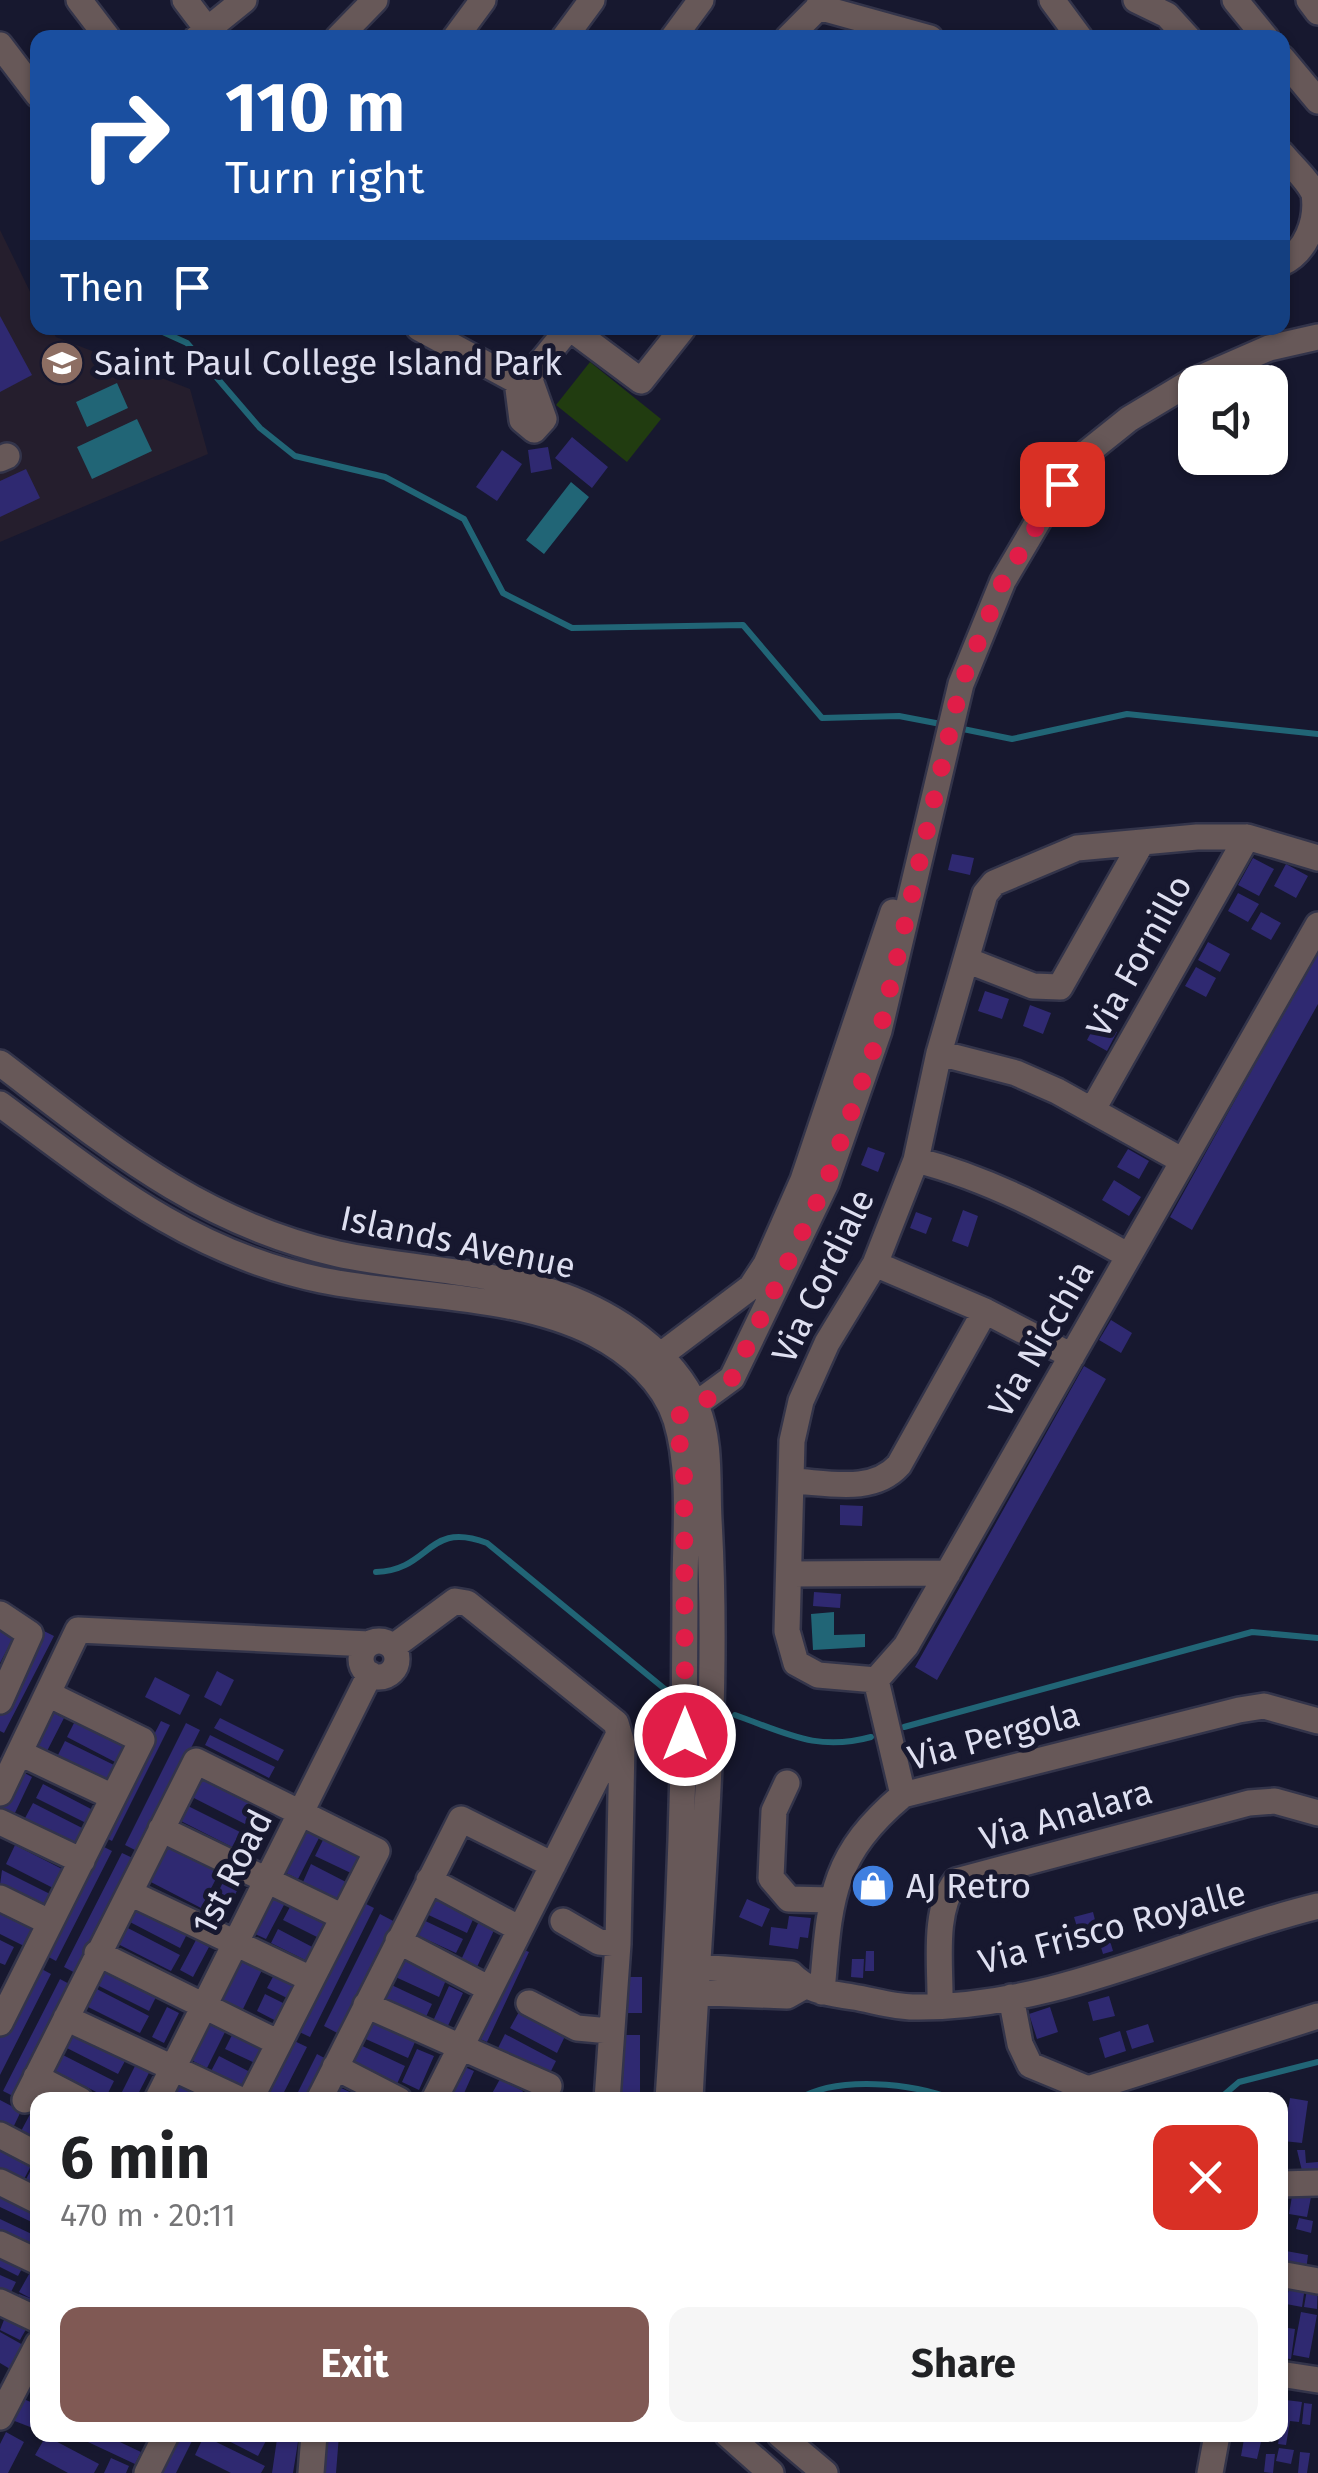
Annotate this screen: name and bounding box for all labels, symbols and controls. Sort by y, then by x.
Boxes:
text: 110 m [225,66,405,150]
icon: right [60,70,190,200]
text: Turn right [225,151,424,205]
icon: arrive [165,260,220,315]
text: Then [60,265,145,311]
school or university icon: Saint Paul College Island Park [39,340,85,386]
place label: Saint Paul College Island Park [94,342,562,384]
map controls [1178,365,1288,475]
button: sound [1178,365,1288,475]
pin [1020,442,1105,527]
icon: arrive [1035,457,1090,512]
street label: Via Fornillo [1077,868,1201,1044]
street label: Via Cordiale [763,1182,883,1370]
street label: Islands Avenue [337,1197,579,1287]
street label: Via Nicchia [979,1253,1103,1425]
position arrow [633,1683,737,1787]
street label: Via Pergola [903,1693,1085,1779]
street label: Via Analara [975,1770,1157,1860]
street label: 1st Road [183,1803,281,1941]
shop icon: AJ Retro [850,1863,896,1909]
place label: AJ Retro [906,1865,1031,1907]
street label: Via Frisco Royalle [974,1871,1250,1983]
text: 6 min [60,2122,210,2194]
button: close [1153,2125,1258,2230]
text: 470 m · 20:11 [60,2196,236,2234]
button: Exit [60,2307,649,2422]
button: Share [669,2307,1258,2422]

